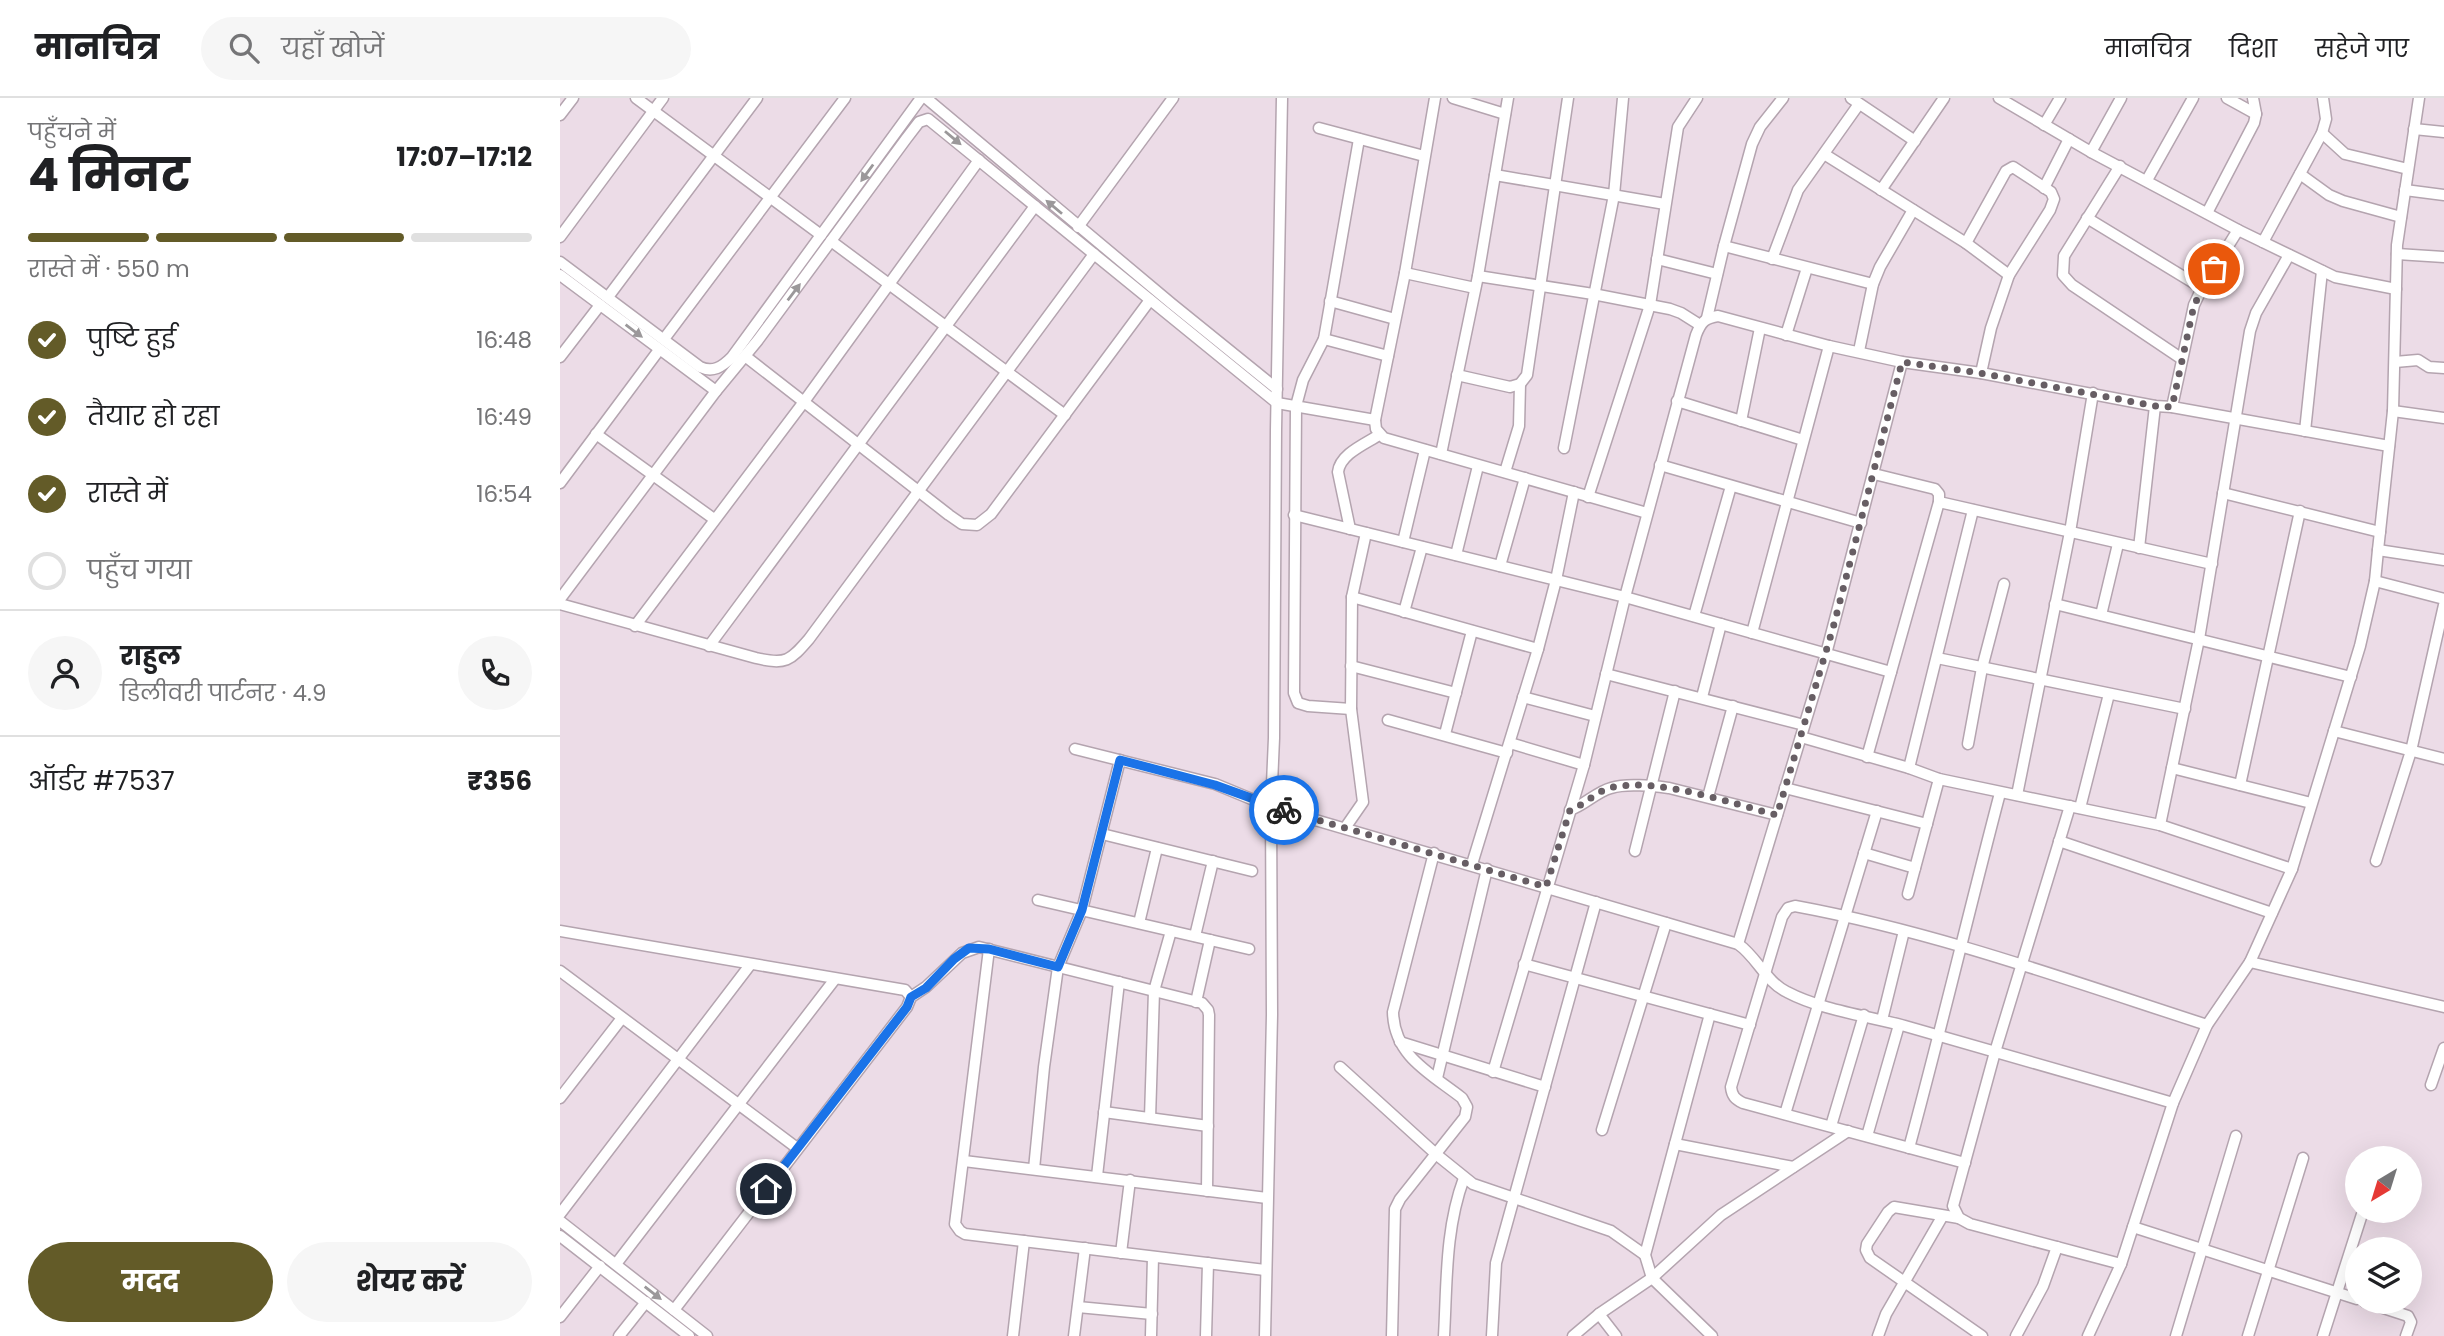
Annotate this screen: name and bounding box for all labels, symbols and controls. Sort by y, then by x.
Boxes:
search box [201,17,691,80]
text: मानचित्र [35,24,159,71]
icon: search [225,29,263,67]
text: यहाँ खोजें [281,30,384,66]
text: मानचित्र [2105,32,2191,65]
text: दिशा [2229,32,2277,65]
text: सहेजे गए [2315,32,2409,65]
text: पहुँचने में [28,116,116,148]
one-way arrow [944,130,961,145]
text: 17:07–17:12 [396,139,532,175]
text: 4 मिनट [28,143,190,207]
one-way arrow [860,164,874,182]
one-way arrow [1045,199,1063,214]
pin [2184,239,2244,299]
icon: bag [2195,250,2233,288]
text: रास्ते में · 550 m [28,253,190,285]
one-way arrow [786,283,800,301]
icon: check [28,321,66,359]
text: पुष्टि हुई [87,321,176,357]
text: 16:48 [476,324,532,356]
one-way arrow [625,324,643,338]
icon: check [28,398,66,436]
text: तैयार हो रहा [87,398,219,434]
text: 16:49 [476,401,532,433]
icon: check [28,475,66,513]
text: रास्ते में [87,475,168,511]
text: 16:54 [476,478,532,510]
text: पहुँच गया [87,552,192,588]
button: person [28,636,102,710]
button: phone [458,636,532,710]
text: राहुल [120,638,181,674]
text: डिलीवरी पार्टनर · 4.9 [120,677,326,709]
text: ऑर्डर #7537 [28,763,175,799]
text: ₹356 [467,763,532,799]
courier [1249,775,1319,845]
icon: bike [1265,791,1303,829]
north arrow [2345,1146,2422,1223]
map controls [2345,1146,2422,1314]
pin [736,1159,796,1219]
icon: home [747,1170,785,1208]
button: layers [2345,1237,2422,1314]
button: मदद [28,1242,273,1322]
button: शेयर करें [287,1242,532,1322]
one-way arrow [644,1285,661,1300]

